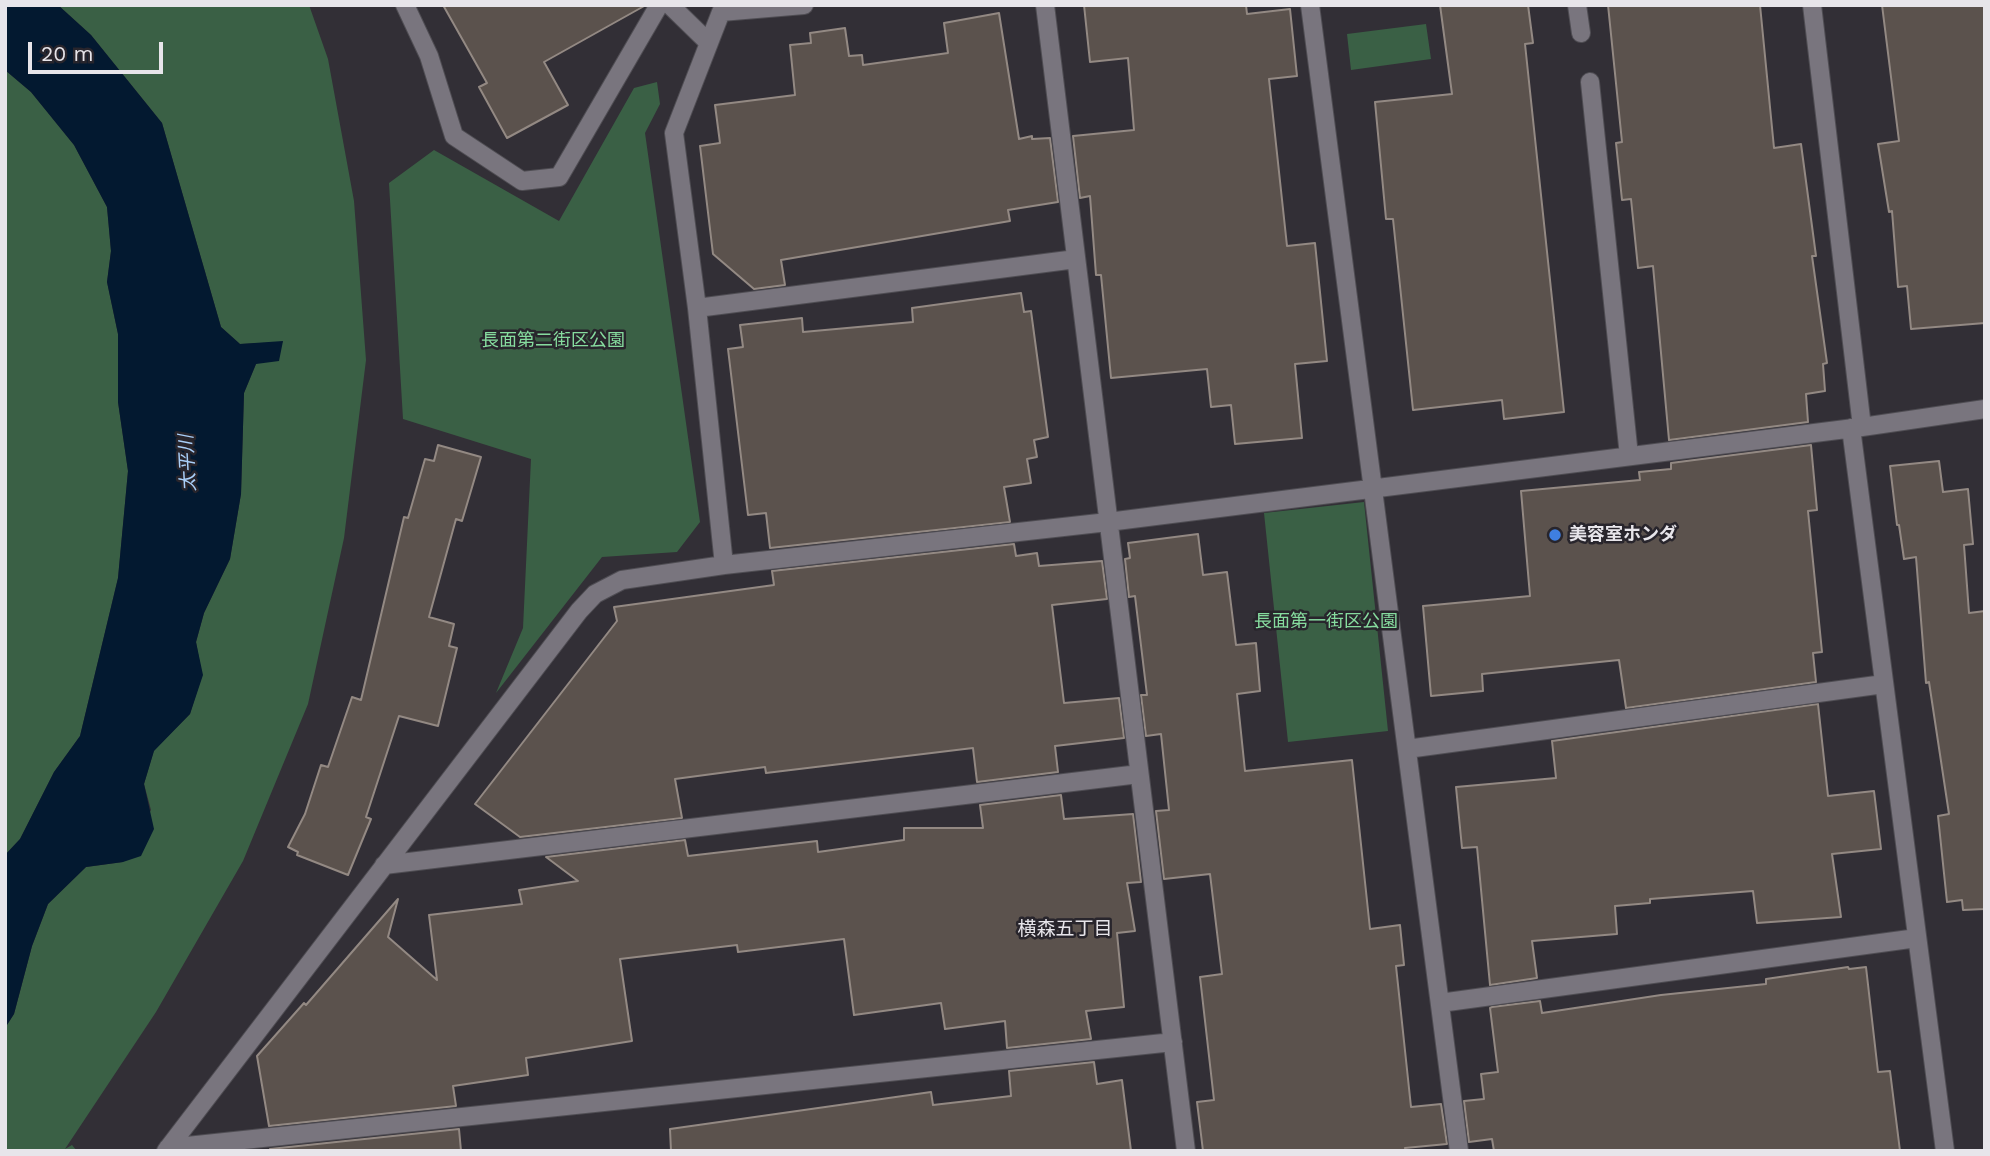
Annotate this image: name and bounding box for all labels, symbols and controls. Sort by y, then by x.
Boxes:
scale bar [32,28,166,72]
text: 20 m [41,41,93,66]
park label: 長面第二街区公園 [481,330,625,352]
water label: 太平川 [175,434,201,492]
place label: 美容室ホンダ [1569,524,1677,546]
marker: 美容室ホンダ [1547,527,1563,543]
park label: 長面第一街区公園 [1254,611,1398,633]
district label: 横森五丁目 [1018,918,1112,940]

